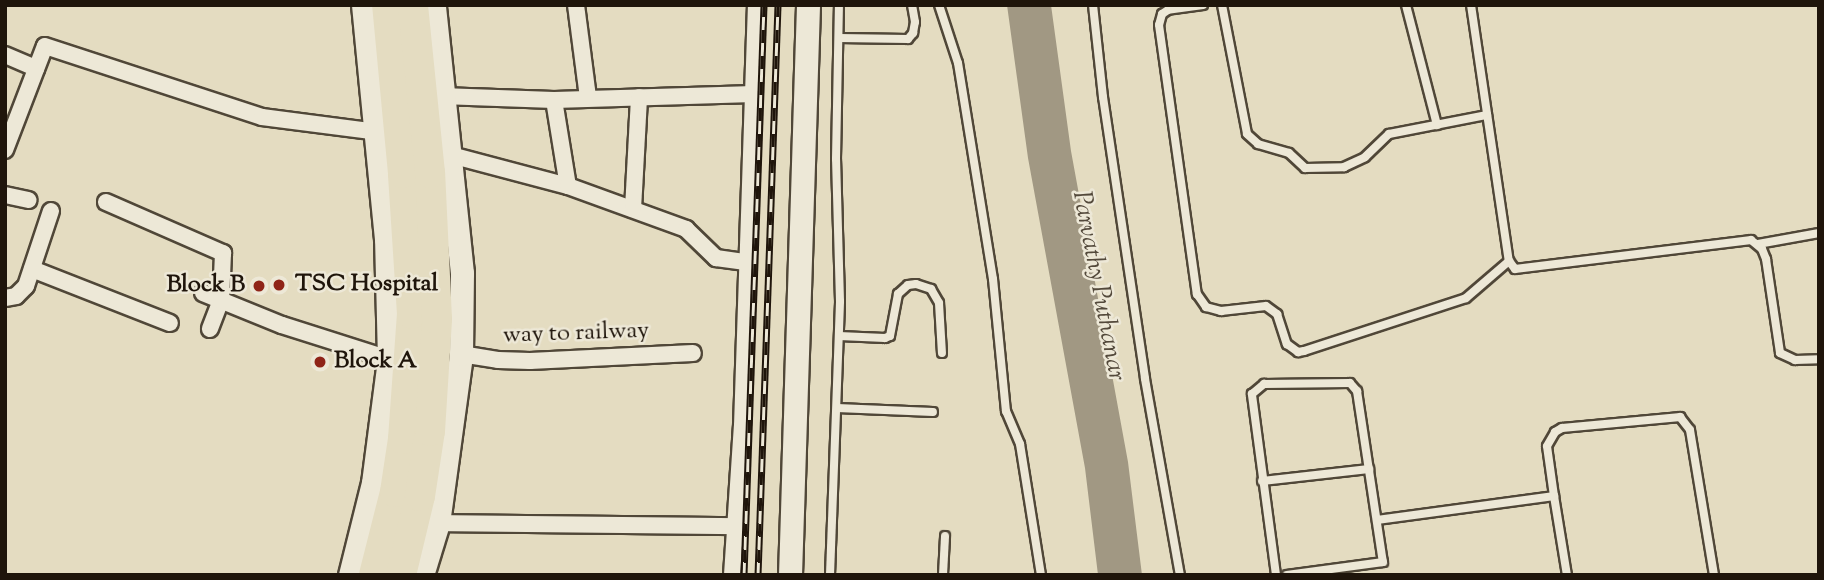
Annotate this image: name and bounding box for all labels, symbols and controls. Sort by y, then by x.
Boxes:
water label: Parvathy Puthanar [1064,188,1132,384]
place label: TSC Hospital [295,271,438,299]
place label: Block B [166,272,245,300]
marker: TSC Hospital [269,275,289,295]
marker: Block B [251,278,267,294]
street label: way to railway [502,317,650,351]
place label: Block A [334,348,417,376]
marker: Block A [312,354,328,370]

